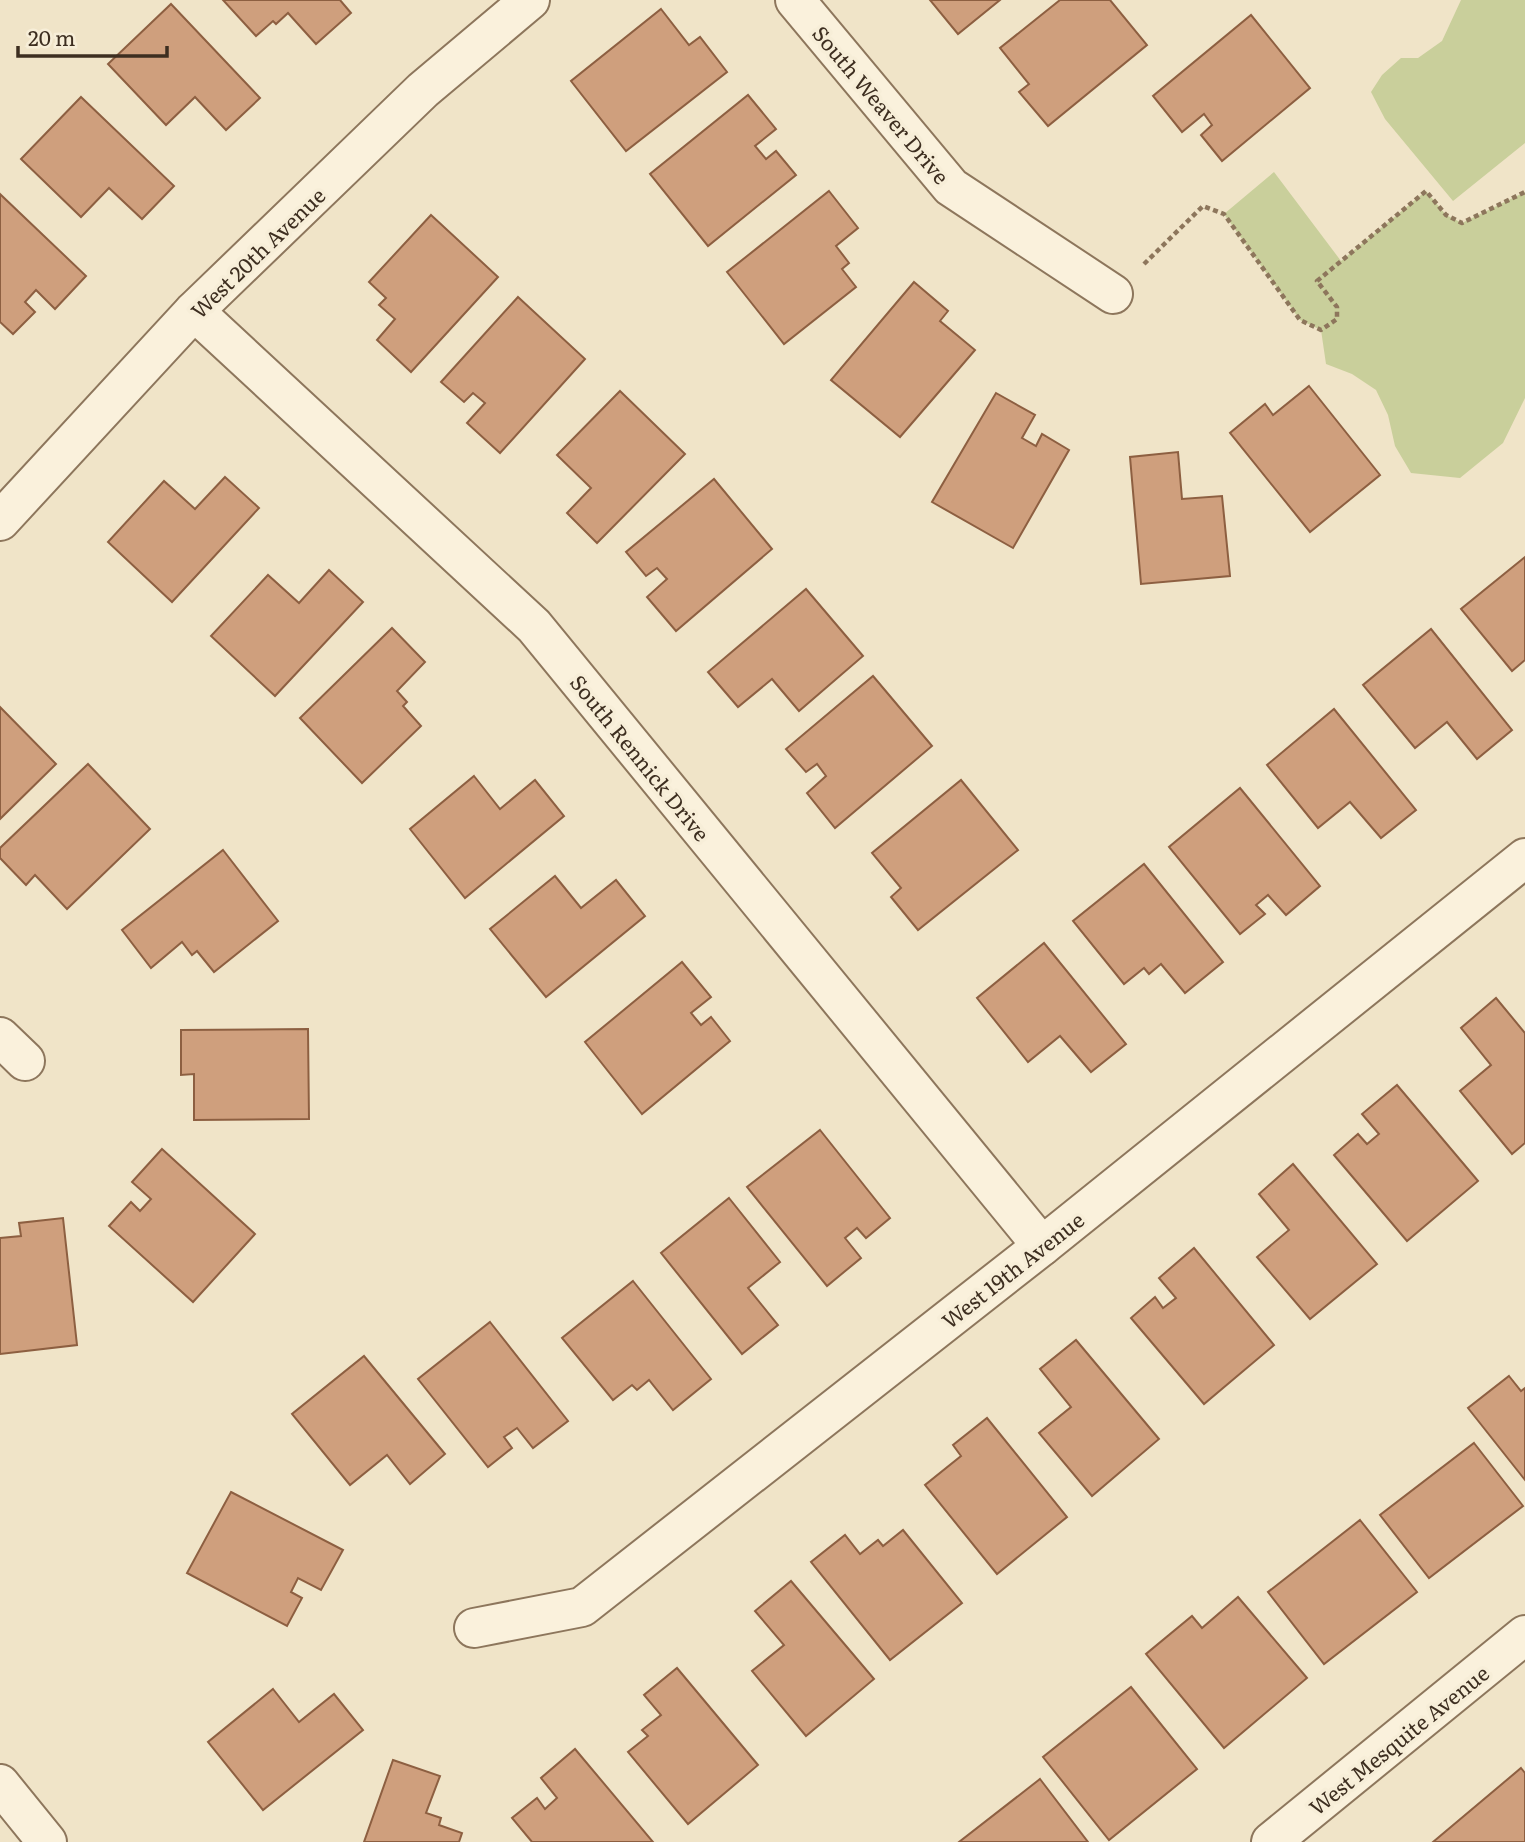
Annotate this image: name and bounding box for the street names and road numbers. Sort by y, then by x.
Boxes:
street label: South Weaver Drive [806,18,958,190]
street label: West 20th Avenue [183,179,331,325]
street label: South Rennick Drive [564,667,718,847]
street label: West 19th Avenue [934,1203,1090,1335]
street label: West Mesquite Avenue [1301,1657,1495,1821]

